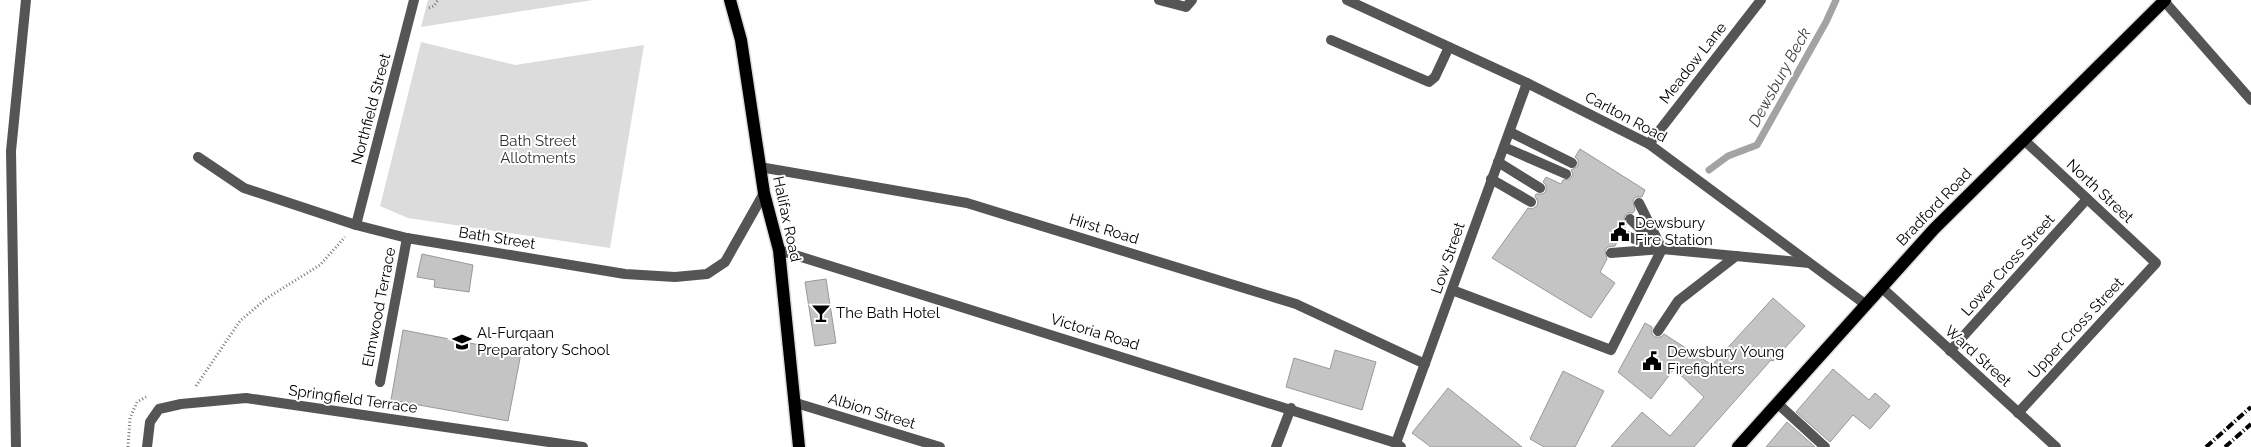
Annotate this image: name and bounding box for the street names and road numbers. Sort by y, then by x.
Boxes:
street label: Meadow Lane [1656,19,1730,107]
street label: Northfield Street [347,51,395,167]
street label: Carlton Road [1582,88,1670,146]
street label: North Street [2063,155,2137,227]
street label: Bradford Road [1893,165,1975,249]
street label: Halifax Road [769,175,805,263]
street label: Hirst Road [1067,210,1141,248]
street label: Lower Cross Street [1958,210,2058,320]
street label: Low Street [1427,220,1469,296]
street label: Bath Street [457,223,537,253]
street label: Elmwood Terrace [359,246,399,368]
street label: Upper Cross Street [2025,274,2127,382]
street label: Victoria Road [1048,310,1142,354]
street label: Ward Street [1941,322,2015,390]
street label: Springfield Terrace [287,381,419,417]
street label: Albion Street [826,389,918,433]

